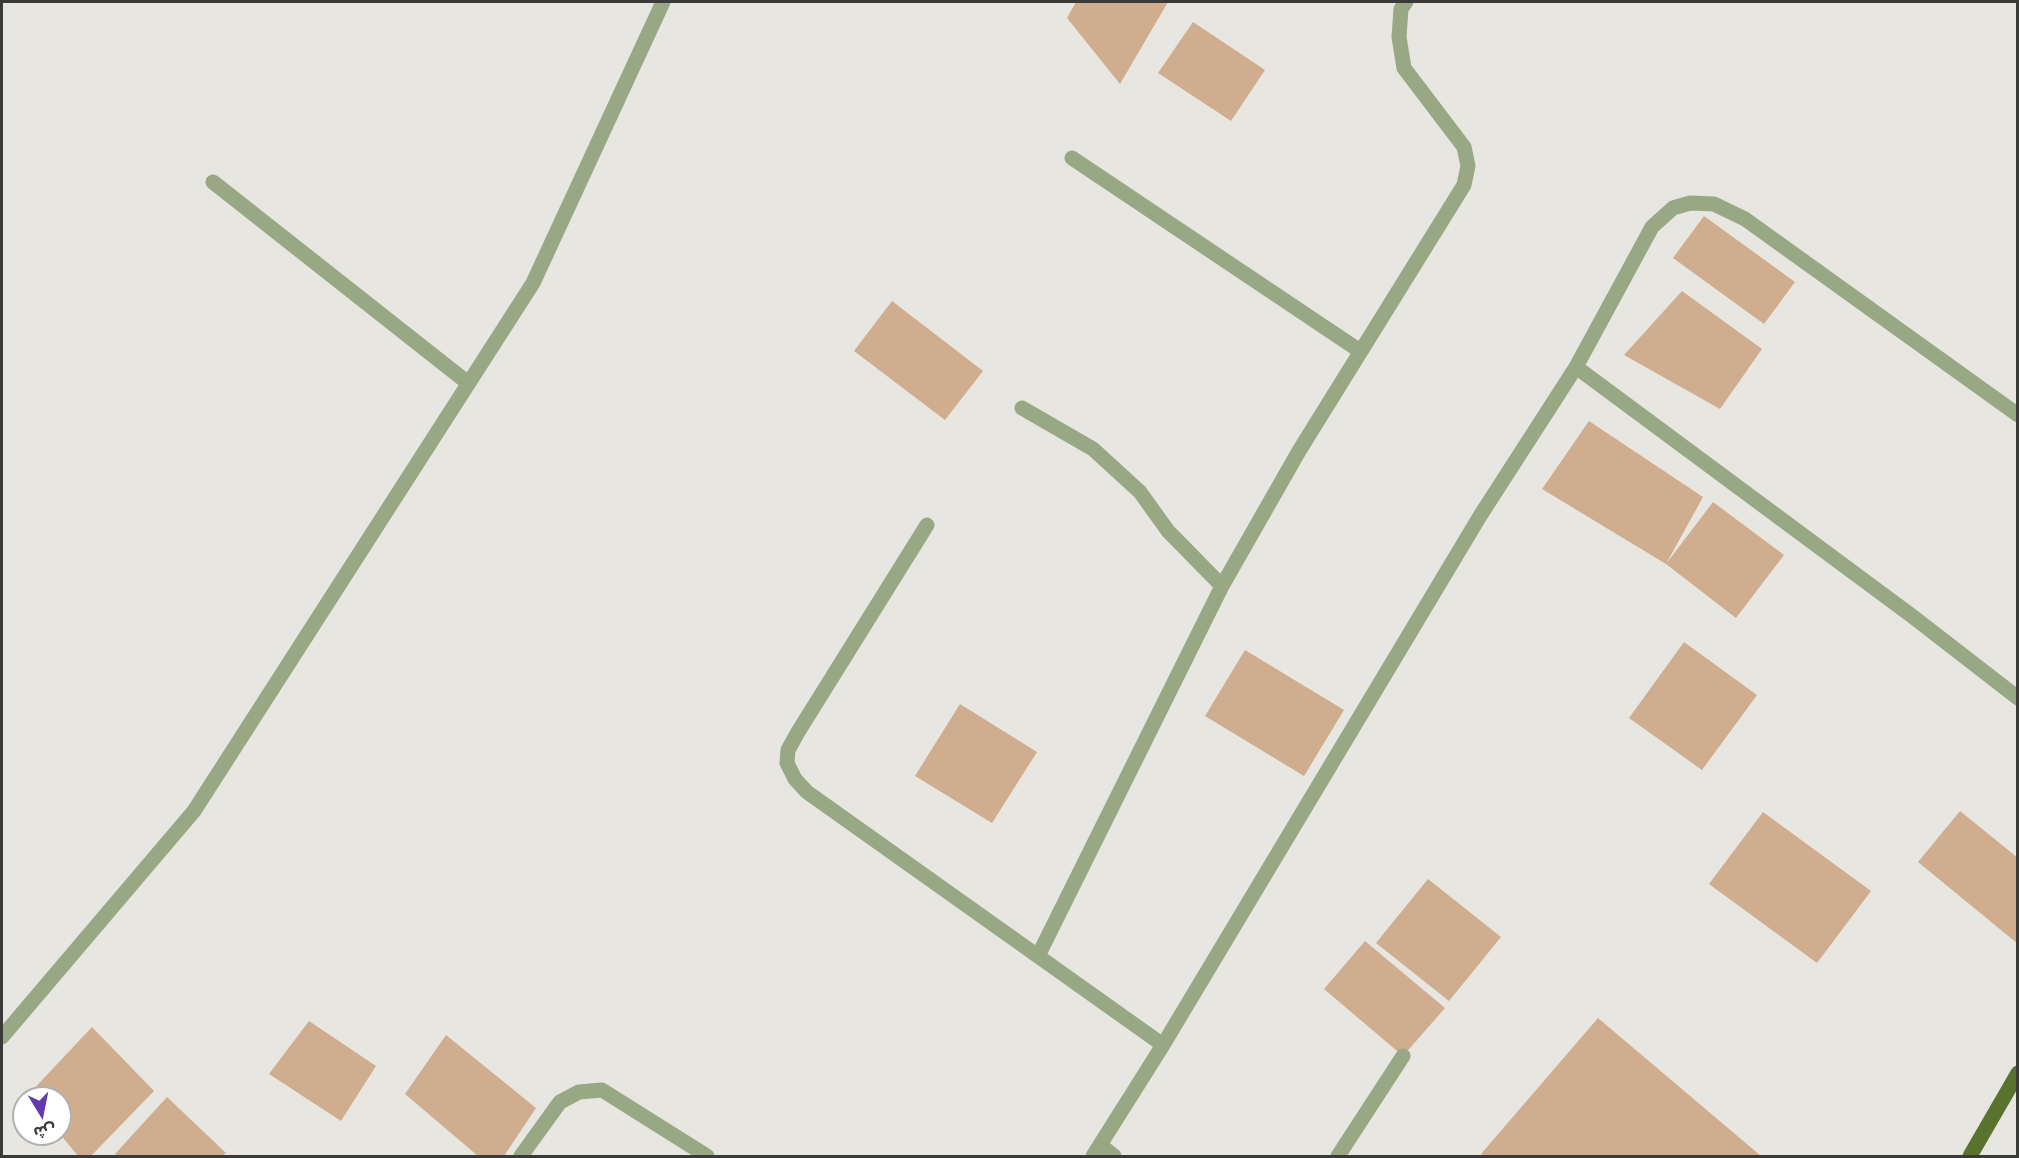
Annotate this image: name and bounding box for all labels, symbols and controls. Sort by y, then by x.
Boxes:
north arrow [12,1086,72,1146]
text: ش [32,1119,57,1144]

